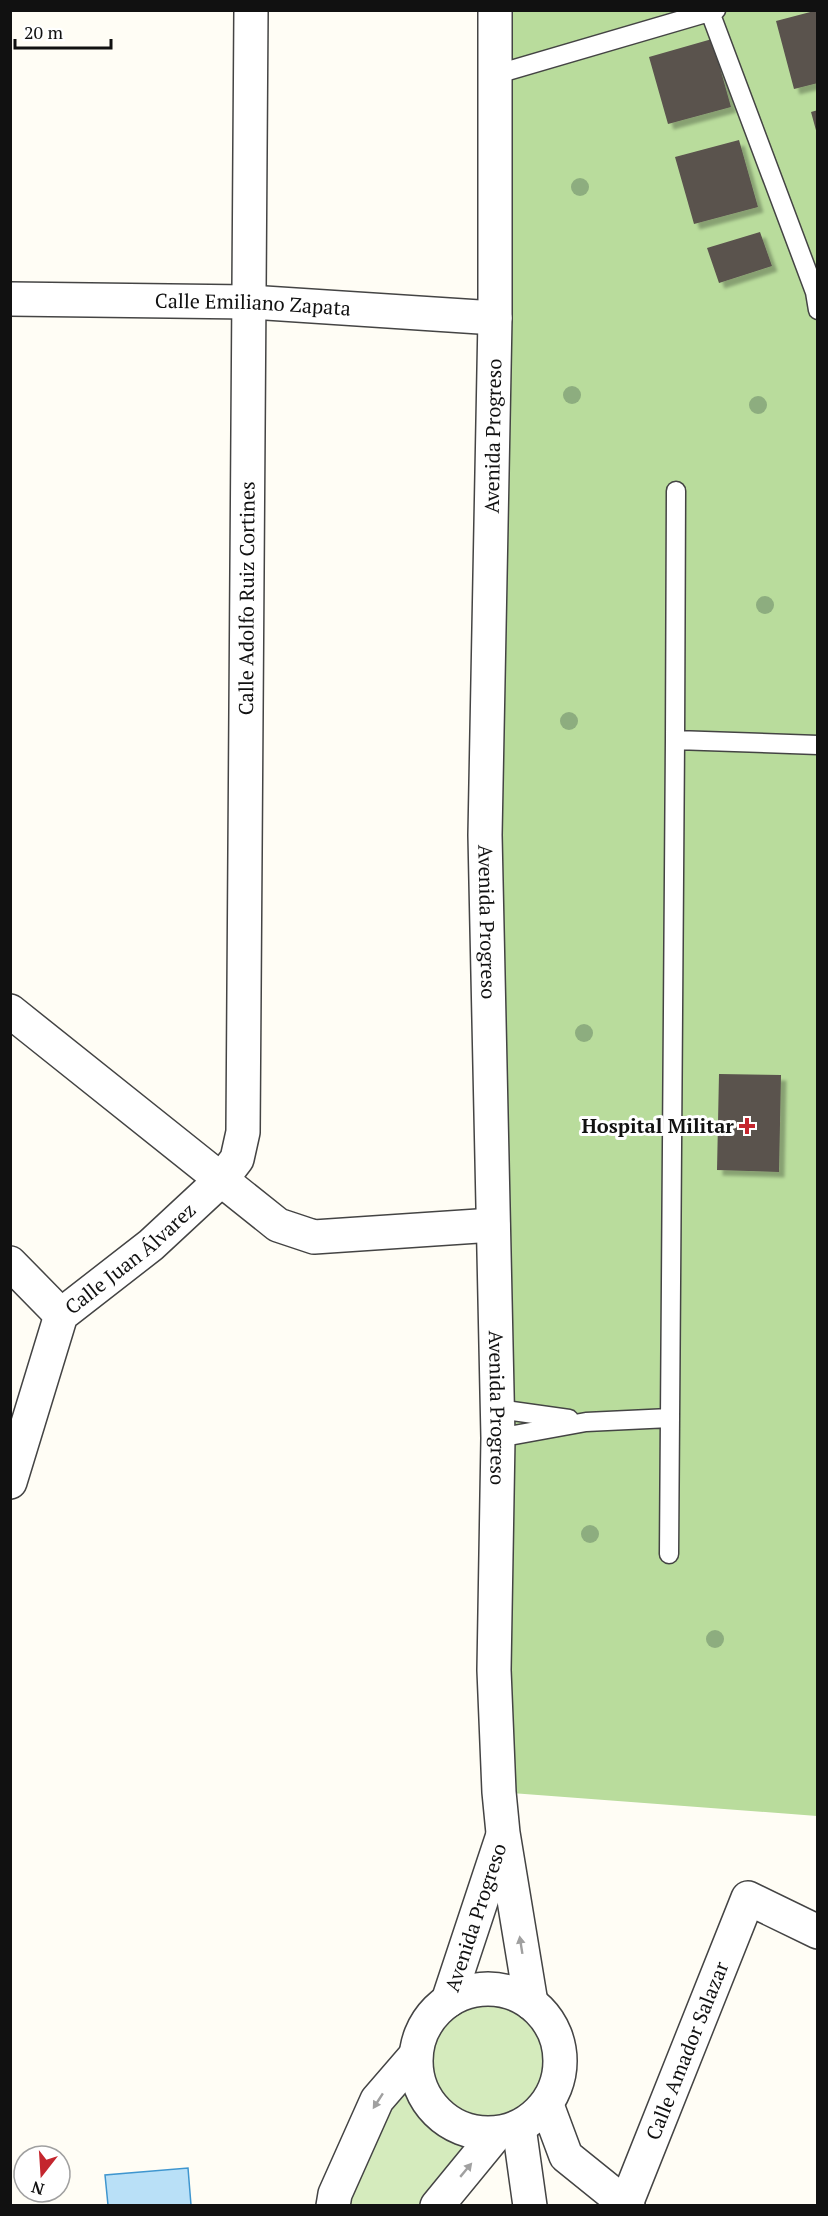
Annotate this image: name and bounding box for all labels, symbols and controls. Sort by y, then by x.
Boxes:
scale bar [15,12,111,50]
text: 20 m [24,20,64,44]
street label: Calle Emiliano Zapata [155,287,352,322]
street label: Avenida Progreso [478,358,507,514]
street label: Calle Adolfo Ruiz Cortines [232,481,261,715]
street label: Avenida Progreso [472,844,503,1000]
place label: Hospital Militar [581,1112,734,1139]
marker: Hospital Militar [738,1117,756,1135]
street label: Calle Juan Álvarez [59,1196,201,1320]
street label: Avenida Progreso [483,1330,512,1485]
street label: Avenida Progreso [438,1840,512,1995]
one-way arrow [517,1936,526,1955]
street label: Calle Amador Salazar [639,1957,734,2144]
one-way arrow [373,2093,384,2109]
north arrow [12,2144,72,2204]
one-way arrow [460,2162,473,2178]
text: N [29,2176,47,2201]

